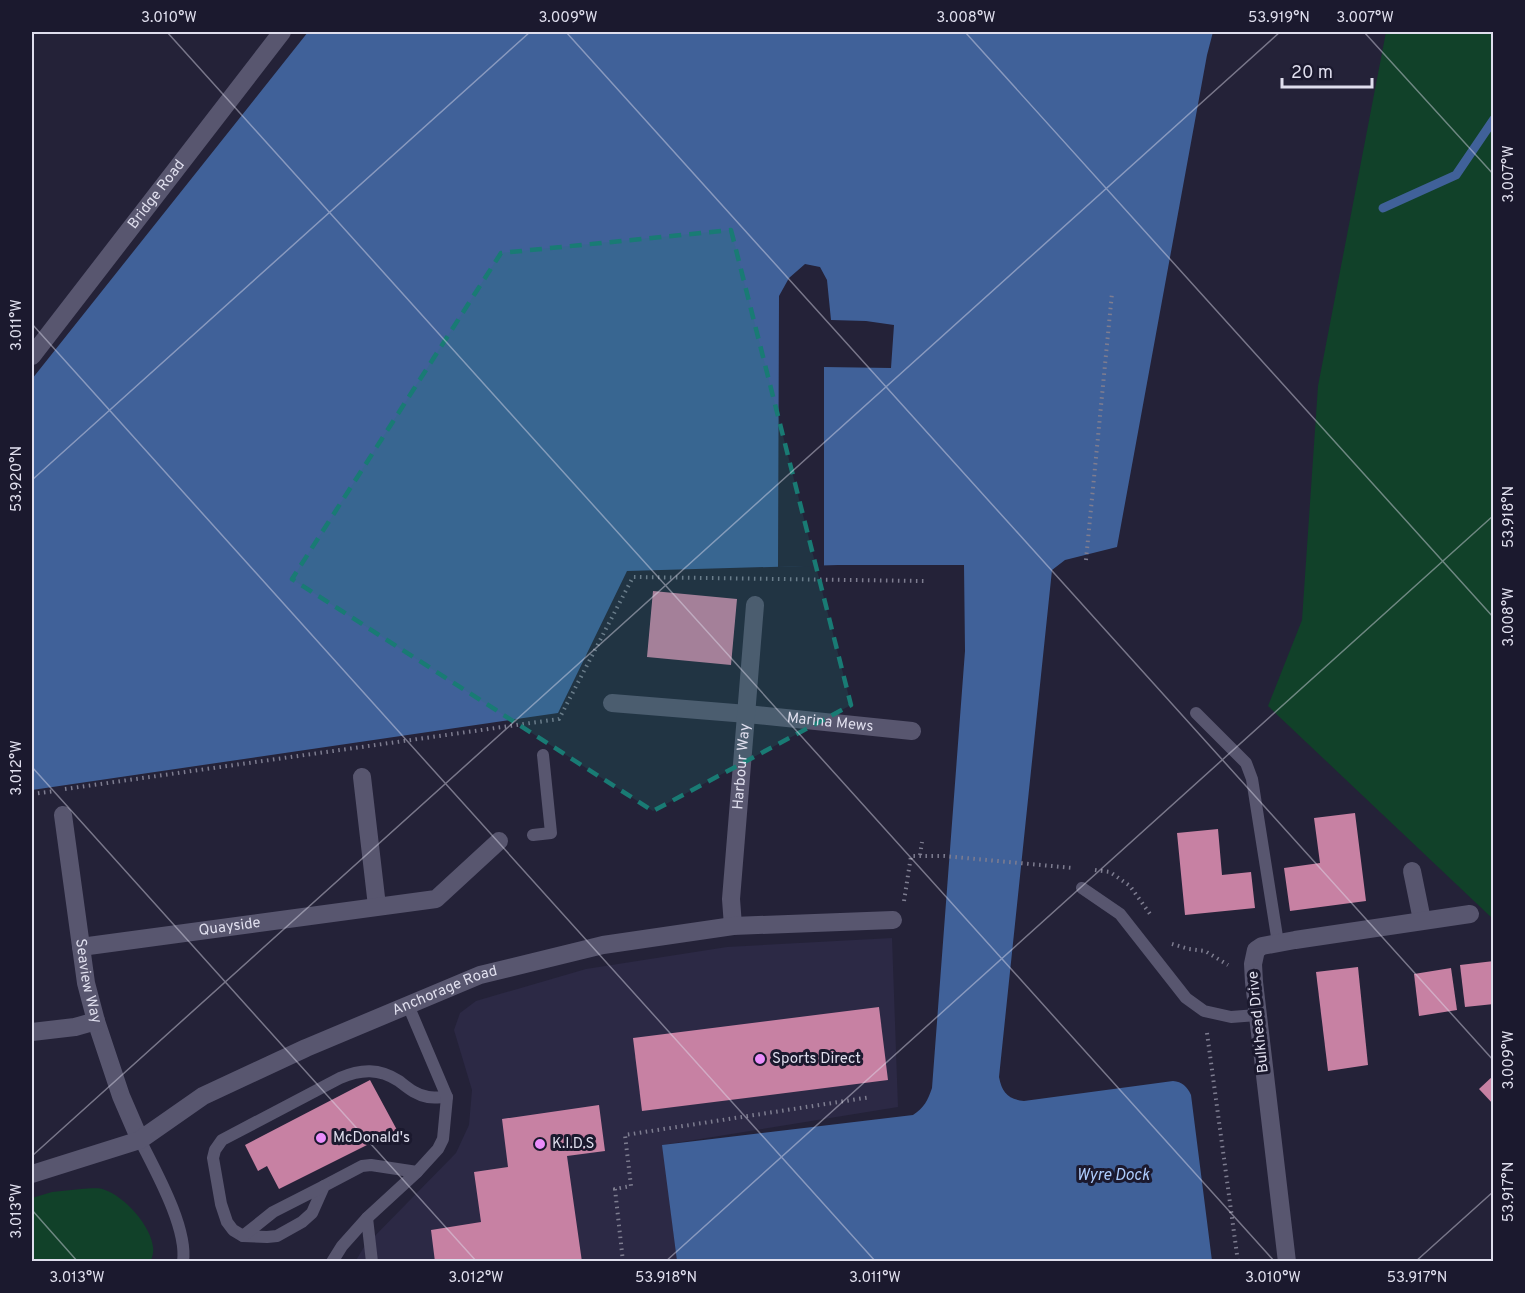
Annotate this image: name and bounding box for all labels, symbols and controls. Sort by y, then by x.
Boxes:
text: 3.010°W [141,9,197,28]
text: 3.009°W [538,9,598,28]
text: 3.008°W [936,9,996,28]
text: 53.919°N [1248,9,1310,28]
text: 3.007°W [1336,9,1394,28]
scale bar [1282,51,1372,89]
text: 20 m [1291,62,1333,85]
text: 3.007°W [1500,145,1519,203]
street label: Bridge Road [124,156,189,233]
text: 3.011°W [8,299,27,351]
text: 53.920°N [8,446,27,512]
text: 53.918°N [1500,486,1519,548]
text: 3.008°W [1500,587,1519,647]
street label: Marina Mews [786,709,874,736]
street label: Harbour Way [729,722,755,810]
text: 3.012°W [8,740,27,796]
street label: Quayside [197,913,262,940]
street label: Seaview Way [71,938,106,1026]
street label: Anchorage Road [389,962,499,1020]
street label: Bulkhead Drive [1244,970,1274,1074]
text: 3.009°W [1500,1030,1519,1090]
place label: Sports Direct [772,1050,861,1069]
marker: Sports Direct [753,1052,767,1066]
place label: McDonald's [333,1129,410,1148]
marker: McDonald's [314,1131,328,1145]
place label: K.I.D.S [552,1135,595,1154]
marker: K.I.D.S [533,1137,547,1151]
text: 53.917°N [1500,1162,1519,1222]
water label: Wyre Dock [1076,1166,1150,1186]
text: 3.013°W [8,1183,27,1239]
text: 3.013°W [49,1269,105,1288]
text: 3.012°W [448,1269,504,1288]
text: 53.918°N [635,1269,697,1288]
text: 3.011°W [849,1269,901,1288]
text: 3.010°W [1245,1269,1301,1288]
text: 53.917°N [1387,1269,1447,1288]

